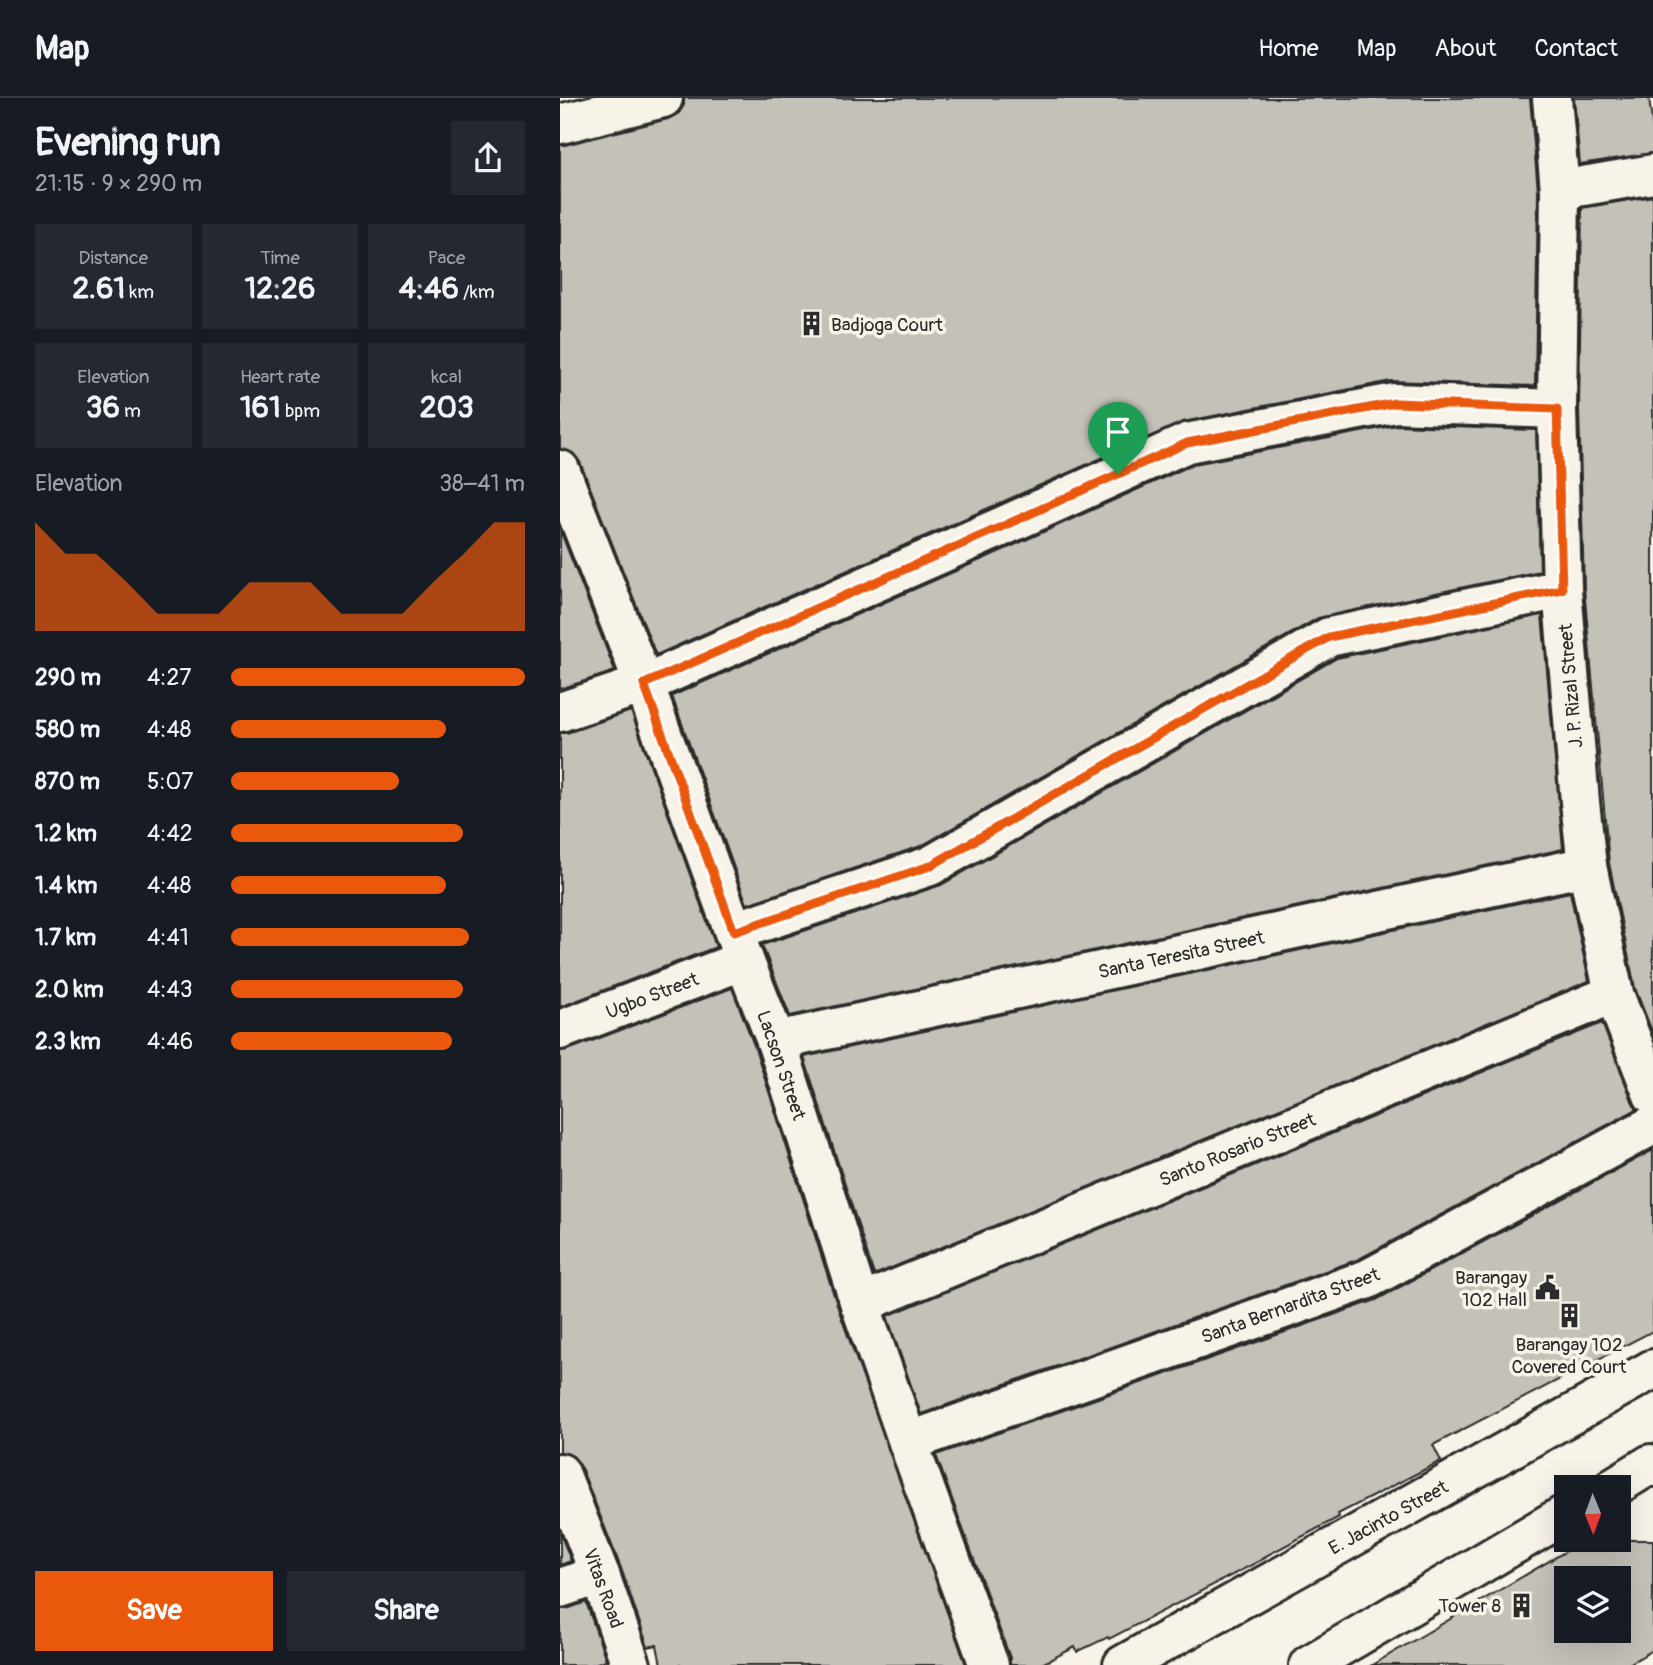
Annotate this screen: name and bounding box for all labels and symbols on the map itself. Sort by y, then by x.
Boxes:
building icon: Badjoga Court [797,310,825,338]
place label: Badjoga Court [831,313,943,337]
pin [1088,402,1148,474]
street label: J. P. Rizal Street [1554,622,1588,749]
street label: Santa Teresita Street [1096,926,1267,984]
street label: Ugbo Street [603,967,702,1025]
street label: Lacson Street [751,1007,811,1124]
street label: Santo Rosario Street [1156,1108,1319,1192]
street label: Santa Bernardita Street [1198,1262,1383,1349]
place label: Barangay 102 Hall [1455,1266,1527,1312]
public building icon: Barangay 102 Hall [1533,1274,1561,1302]
building icon: Barangay 102 Covered Court [1555,1302,1583,1330]
place label: Barangay 102 Covered Court [1512,1333,1627,1379]
street label: E. Jacinto Street [1324,1475,1453,1561]
north arrow [1554,1475,1631,1552]
street label: Vitas Road [578,1545,629,1632]
building icon: Tower 8 [1507,1591,1535,1619]
place label: Tower 8 [1439,1594,1501,1618]

